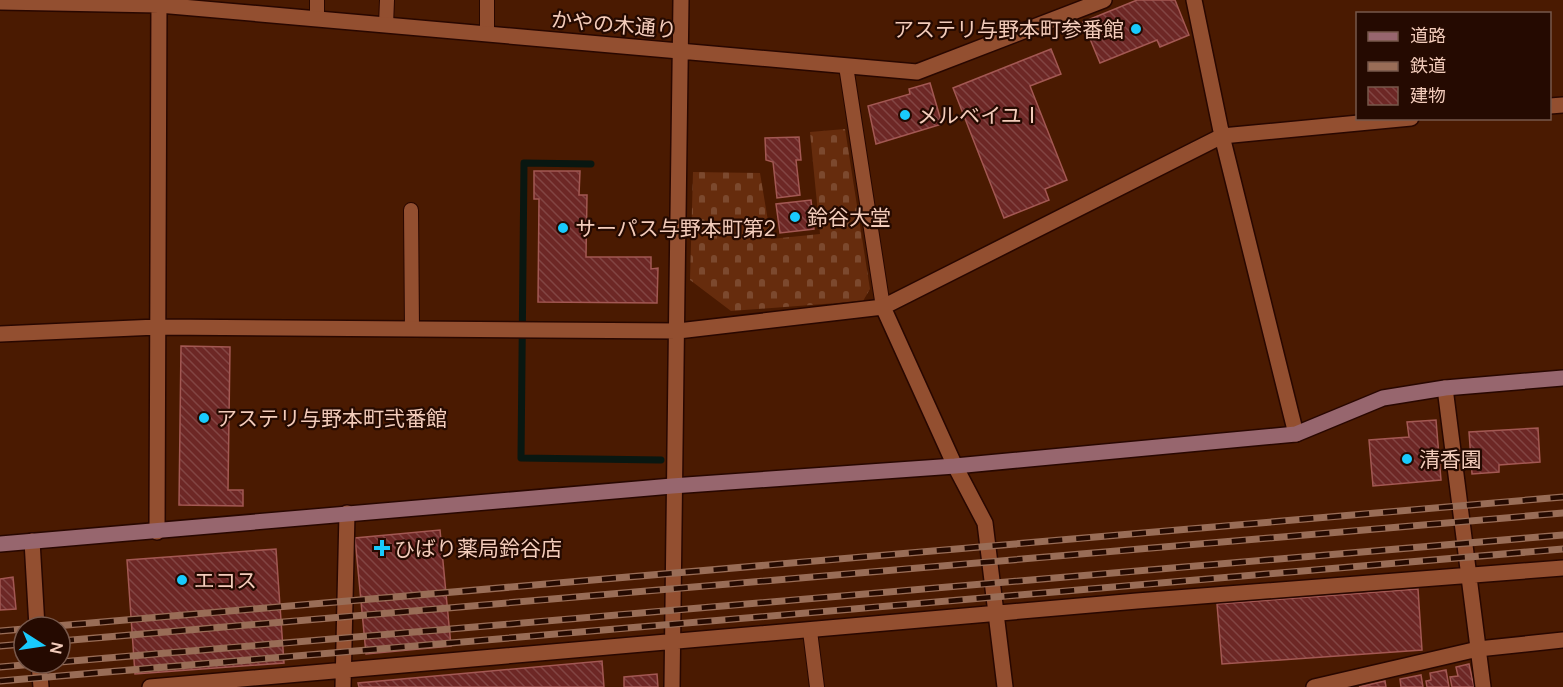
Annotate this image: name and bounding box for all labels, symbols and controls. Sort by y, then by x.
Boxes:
street label: かやの木通り [550,5,678,43]
legend [1356,12,1551,120]
place label: アステリ与野本町参番館 [893,15,1124,43]
marker: アステリ与野本町参番館 [1129,22,1143,36]
text: 道路 [1410,23,1446,47]
text: 鉄道 [1410,53,1446,77]
text: 建物 [1410,83,1446,107]
place label: メルベイユⅠ [917,101,1043,129]
marker: メルベイユⅠ [898,108,912,122]
place label: 鈴谷大堂 [807,203,891,231]
marker: 鈴谷大堂 [788,210,802,224]
place label: サーパス与野本町第2 [575,214,776,242]
marker: サーパス与野本町第2 [556,221,570,235]
place label: アステリ与野本町弐番館 [216,404,447,432]
marker: アステリ与野本町弐番館 [197,411,211,425]
place label: 清香園 [1419,445,1482,473]
marker: 清香園 [1400,452,1414,466]
place label: ひばり薬局鈴谷店 [394,534,562,562]
marker: ひばり薬局鈴谷店 [375,541,389,555]
place label: エコス [194,566,257,594]
marker: エコス [175,573,189,587]
north arrow [12,615,72,675]
text: N [45,640,69,656]

